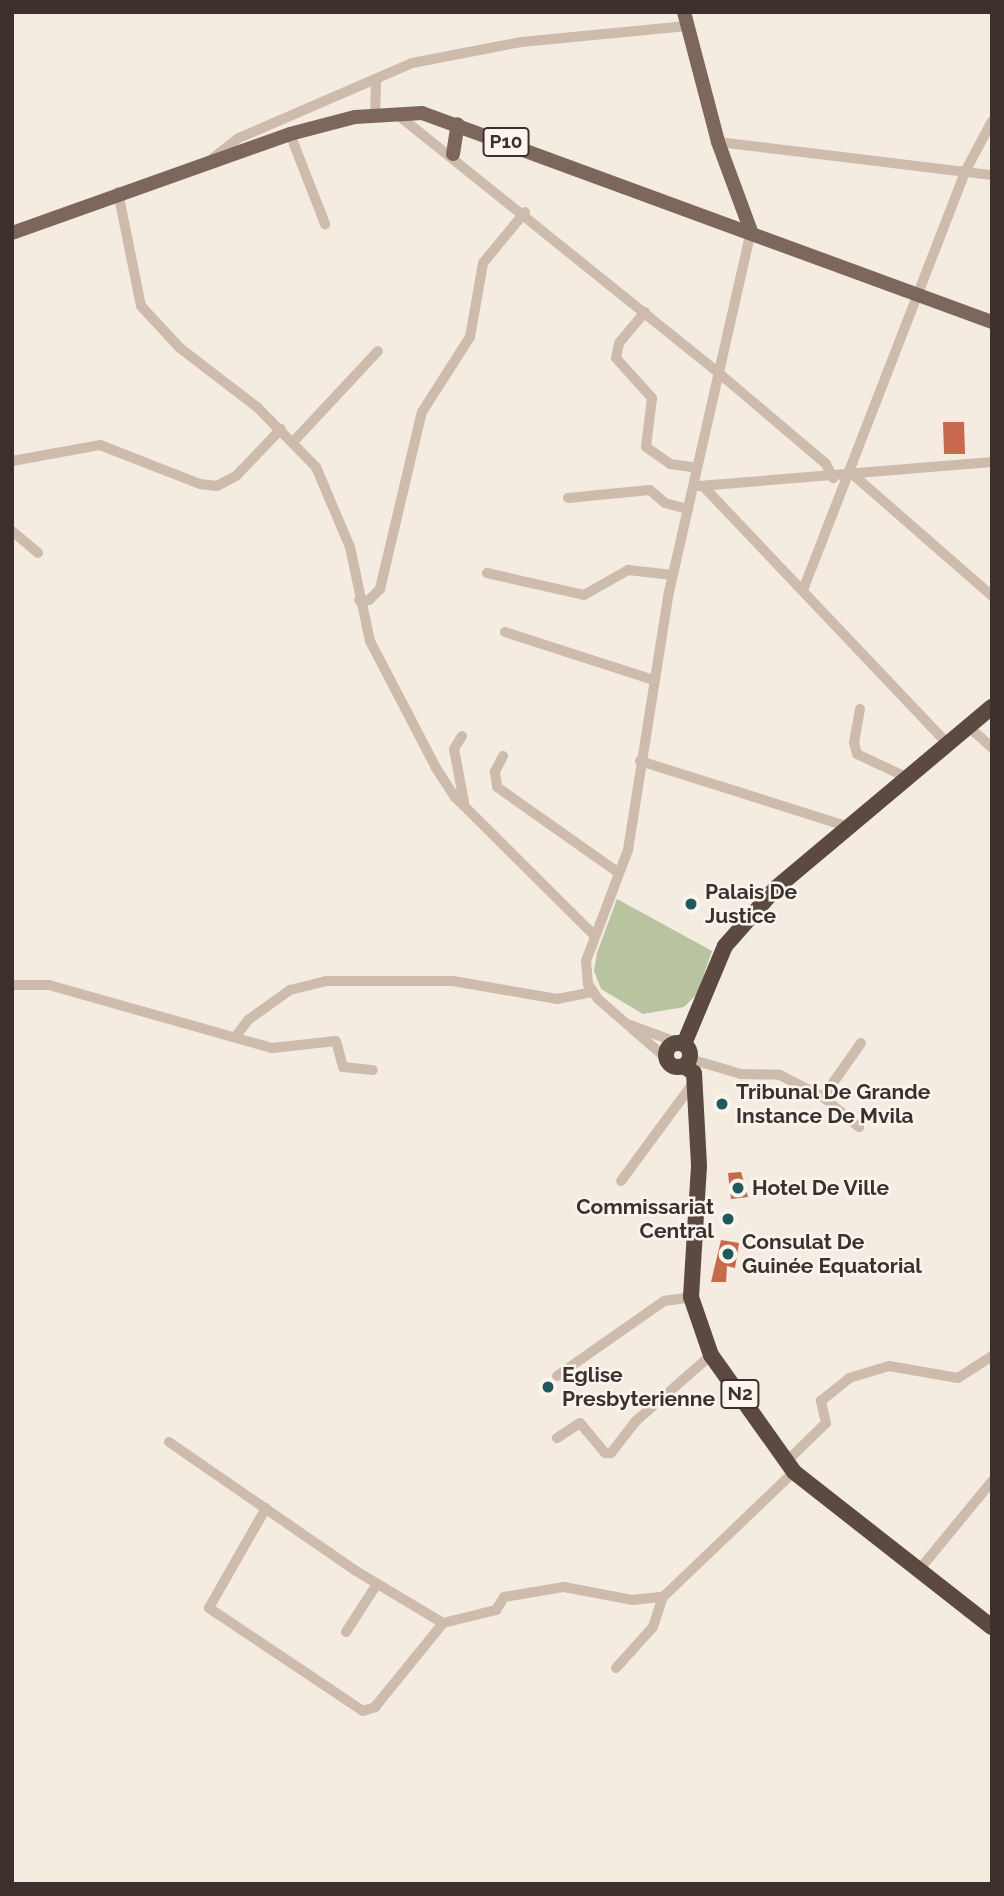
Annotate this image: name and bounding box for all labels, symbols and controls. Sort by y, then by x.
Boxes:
road number: P10 [482,126,530,158]
place label: Palais De Justice [705,879,797,929]
marker: Palais De Justice [683,896,699,912]
place label: Tribunal De Grande Instance De Mvila [736,1079,931,1129]
marker: Tribunal De Grande Instance De Mvila [714,1096,730,1112]
place label: Hotel De Ville [752,1175,890,1201]
marker: Hotel De Ville [730,1180,746,1196]
place label: Commissariat Central [576,1194,714,1244]
marker: Commissariat Central [720,1211,736,1227]
place label: Consulat De Guinée Equatorial [742,1229,922,1279]
marker: Consulat De Guinée Equatorial [720,1246,736,1262]
place label: Eglise Presbyterienne [562,1362,715,1412]
road number: N2 [719,1378,761,1410]
marker: Eglise Presbyterienne [540,1379,556,1395]

